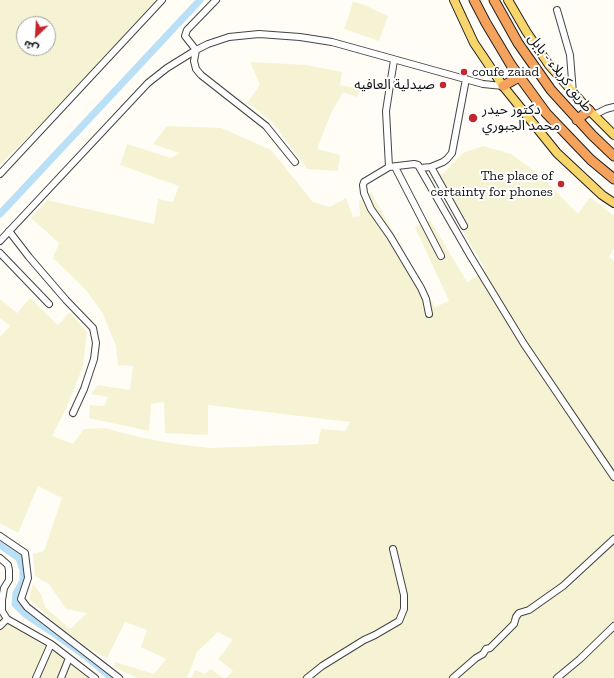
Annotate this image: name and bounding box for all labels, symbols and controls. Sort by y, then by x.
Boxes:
north arrow [16,16,56,56]
street label: طريق كربلاء - بابل [524,30,596,116]
text: ش [22,37,41,56]
place label: coufe zaiad [472,64,539,80]
marker: coufe zaiad [459,67,469,77]
place label: صيدلية العافيه [354,77,435,93]
marker: صيدلية العافيه [438,80,448,90]
place label: دكتور حيدر محمد الجبوري [482,102,560,134]
marker: دكتور حيدر محمد الجبوري [467,112,479,124]
place label: The place of certainty for phones [431,168,553,200]
marker: The place of certainty for phones [556,179,566,189]

